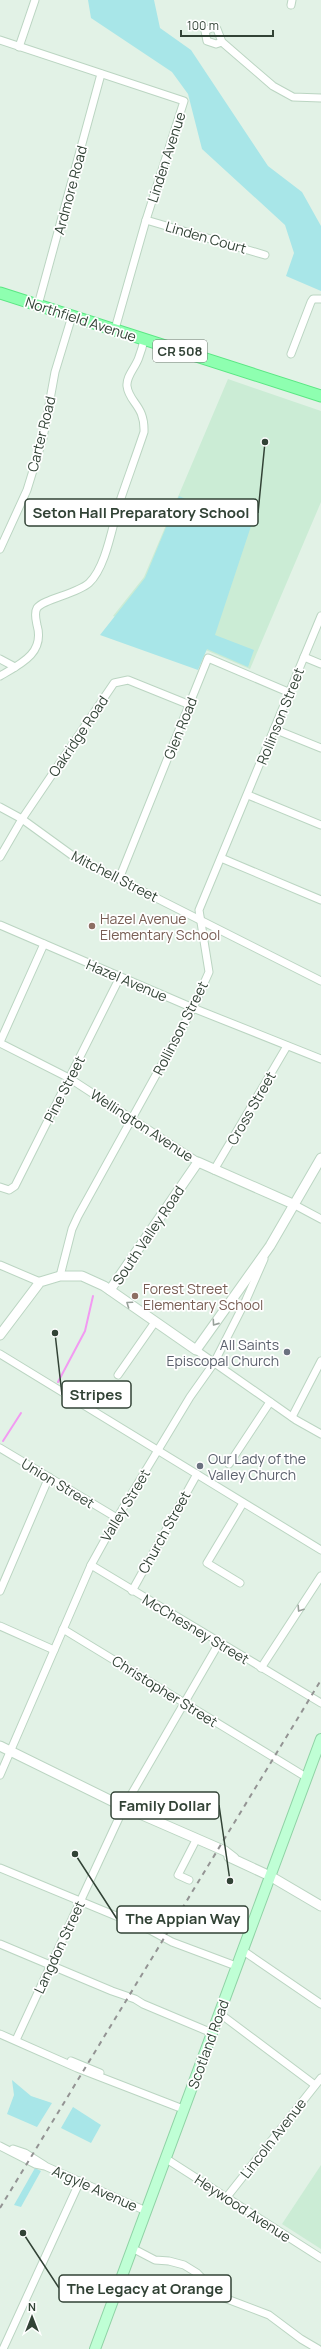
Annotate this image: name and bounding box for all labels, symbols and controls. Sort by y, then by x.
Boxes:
scale bar [181,12,273,38]
text: 100 m [187,17,219,34]
street label: Linden Avenue [142,109,190,205]
street label: Ardmore Road [49,143,91,237]
street label: Linden Court [163,216,249,258]
street label: Northfield Avenue [23,292,139,346]
road number: CR 508 [153,340,207,362]
street label: Carter Road [22,394,60,474]
callout: Seton Hall Preparatory School [25,499,258,526]
text: Seton Hall Preparatory School [32,502,250,523]
street label: Rollinson Street [252,664,308,767]
street label: Oakridge Road [44,692,112,780]
street label: Glen Road [159,694,201,762]
street label: Mitchell Street [68,846,162,906]
place label: Hazel Avenue Elementary School [100,909,220,944]
marker: Hazel Avenue Elementary School [87,921,97,931]
street label: Hazel Avenue [84,954,170,1006]
street label: Rollinson Street [148,977,212,1078]
street label: Pine Street [39,1052,89,1125]
street label: Cross Street [222,1068,280,1148]
street label: Wellington Avenue [87,1084,197,1166]
street label: South Valley Road [108,1182,188,1288]
place label: Forest Street Elementary School [143,1279,263,1314]
marker: Forest Street Elementary School [130,1291,140,1301]
one-way arrow [127,1302,134,1309]
one-way arrow [212,1319,220,1326]
place label: All Saints Episcopal Church [167,1335,279,1370]
marker: All Saints Episcopal Church [282,1347,292,1357]
callout: Stripes [62,1381,131,1408]
text: Stripes [70,1384,122,1405]
place label: Our Lady of the Valley Church [208,1449,306,1484]
street label: Union Street [18,1454,98,1512]
marker: Our Lady of the Valley Church [195,1461,205,1471]
street label: Valley Street [96,1465,154,1545]
street label: Church Street [133,1487,195,1577]
street label: McChesney Street [139,1590,253,1669]
one-way arrow [297,1605,305,1612]
street label: Christopher Street [109,1651,222,1731]
callout: Family Dollar [111,1792,219,1819]
text: Family Dollar [119,1795,211,1816]
street label: Langdon Street [29,1897,89,1996]
callout: The Appian Way [117,1906,248,1933]
text: The Appian Way [126,1908,241,1929]
street label: Scotland Road [183,1997,233,2091]
street label: Lincoln Avenue [236,2094,310,2182]
street label: Argyle Avenue [49,2161,141,2215]
street label: Heywood Avenue [191,2170,295,2246]
callout: The Legacy at Orange [59,2275,231,2302]
text: The Legacy at Orange [67,2278,223,2299]
north arrow [12,2297,52,2337]
text: N [28,2299,36,2314]

